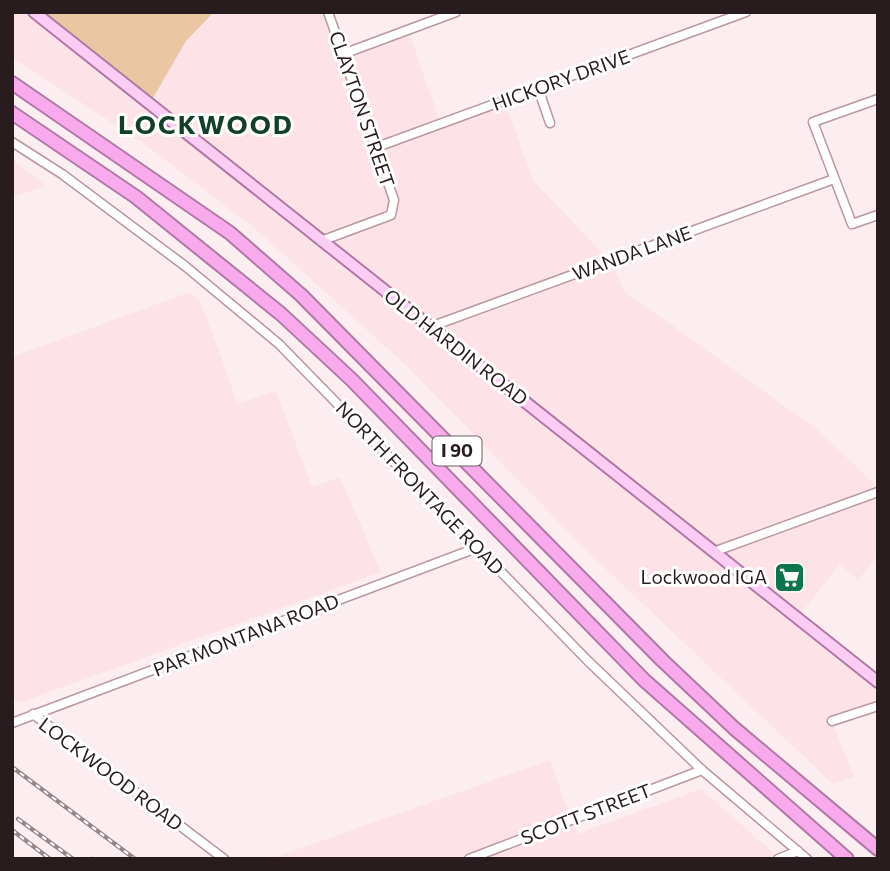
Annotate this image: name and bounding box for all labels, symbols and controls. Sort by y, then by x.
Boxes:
street label: CLAYTON STREET [325,28,400,190]
street label: HICKORY DRIVE [489,44,633,115]
district label: LOCKWOOD [118,108,294,139]
street label: WANDA LANE [569,220,695,285]
street label: OLD HARDIN ROAD [380,283,533,410]
street label: NORTH FRONTAGE ROAD [332,396,509,579]
road number: I 90 [433,436,482,466]
supermarket icon: Lockwood IGA [773,560,807,594]
place label: Lockwood IGA [641,565,767,588]
street label: PAR MONTANA ROAD [150,588,342,681]
street label: LOCKWOOD ROAD [35,712,188,835]
street label: SCOTT STREET [517,778,654,849]

